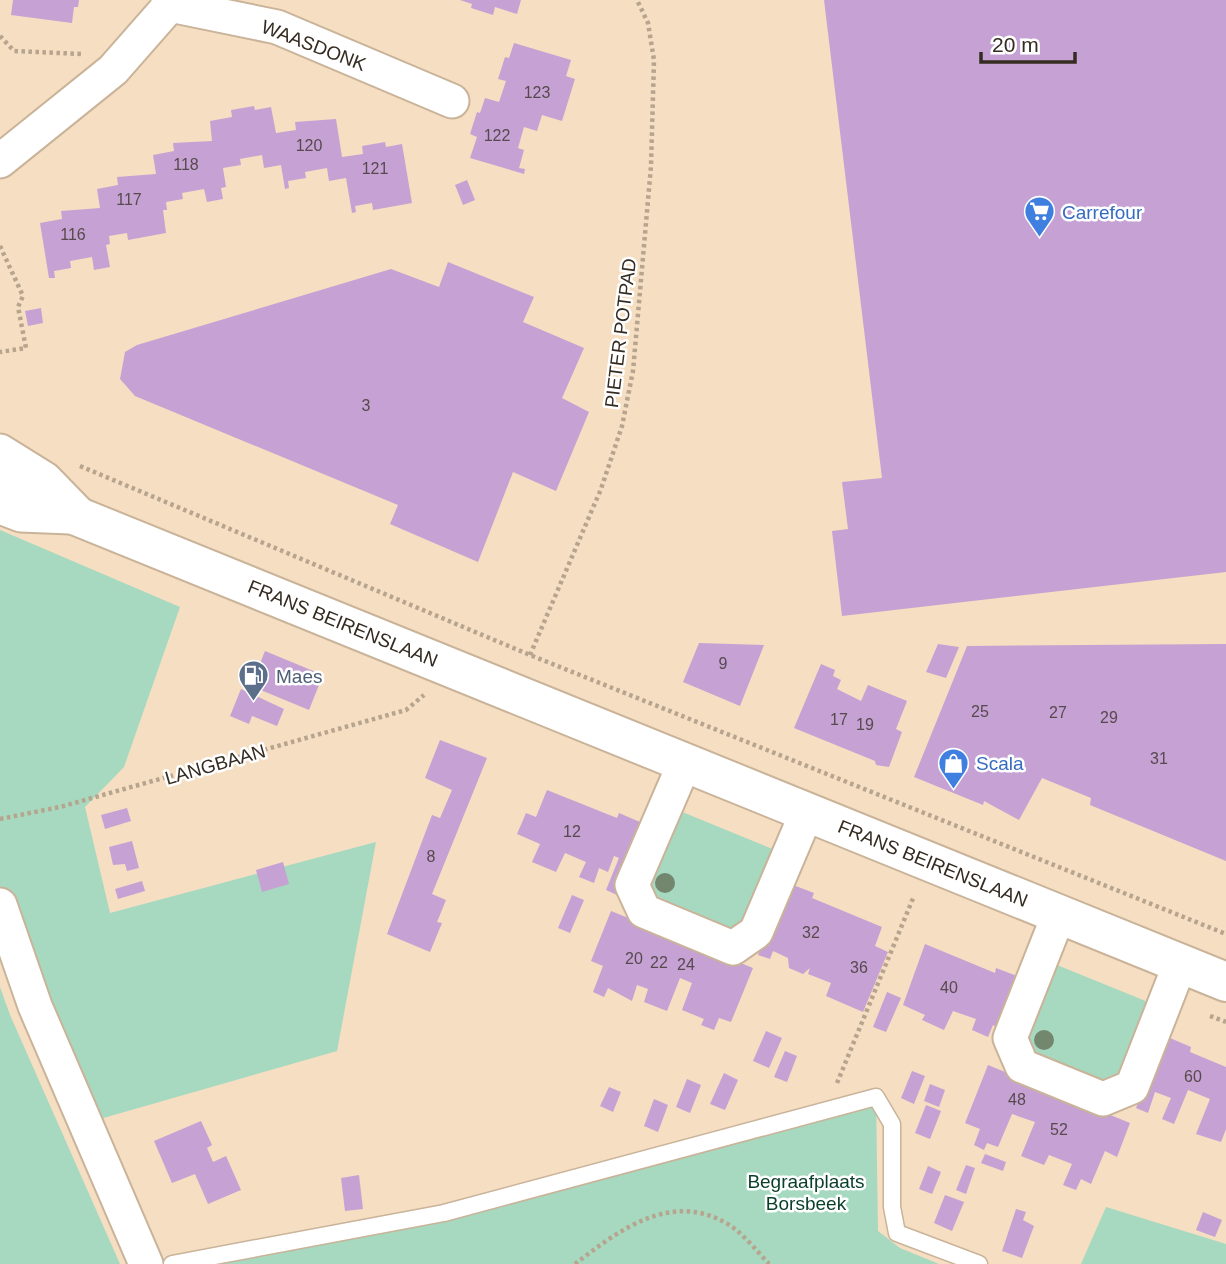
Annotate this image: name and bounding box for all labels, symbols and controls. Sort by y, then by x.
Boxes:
street label: WAASDONK [259,16,369,75]
scale bar [981,21,1076,65]
text: 20 m [992,33,1039,56]
house number: 123 [524,84,550,101]
house number: 122 [484,127,510,144]
house number: 120 [296,137,322,154]
house number: 118 [173,156,199,173]
house number: 121 [362,160,388,177]
house number: 117 [116,191,142,208]
supermarket icon: Carrefour [1022,195,1056,239]
place label: Carrefour [1062,202,1143,223]
house number: 116 [60,226,86,243]
street label: PIETER POTPAD [601,257,640,409]
house number: 3 [362,397,371,414]
street label: FRANS BEIRENSLAAN [245,576,441,671]
house number: 9 [719,655,728,672]
fuel station icon: Maes [236,659,270,703]
place label: Maes [276,666,322,687]
house number: 25 [971,703,989,720]
house number: 27 [1049,704,1067,721]
house number: 29 [1100,709,1118,726]
house number: 17 [830,711,848,728]
house number: 19 [856,716,874,733]
street label: LANGBAAN [163,740,268,789]
shop icon: Scala [936,746,970,790]
house number: 31 [1150,750,1168,767]
place label: Scala [976,753,1024,774]
street label: FRANS BEIRENSLAAN [835,816,1031,911]
house number: 12 [563,823,581,840]
house number: 8 [427,848,436,865]
house number: 32 [802,924,820,941]
house number: 20 [625,950,643,967]
house number: 22 [650,954,668,971]
house number: 24 [677,956,695,973]
house number: 36 [850,959,868,976]
house number: 40 [940,979,958,996]
house number: 60 [1184,1068,1202,1085]
house number: 48 [1008,1091,1026,1108]
house number: 52 [1050,1121,1068,1138]
park label: Begraafplaats Borsbeek [747,1171,865,1214]

